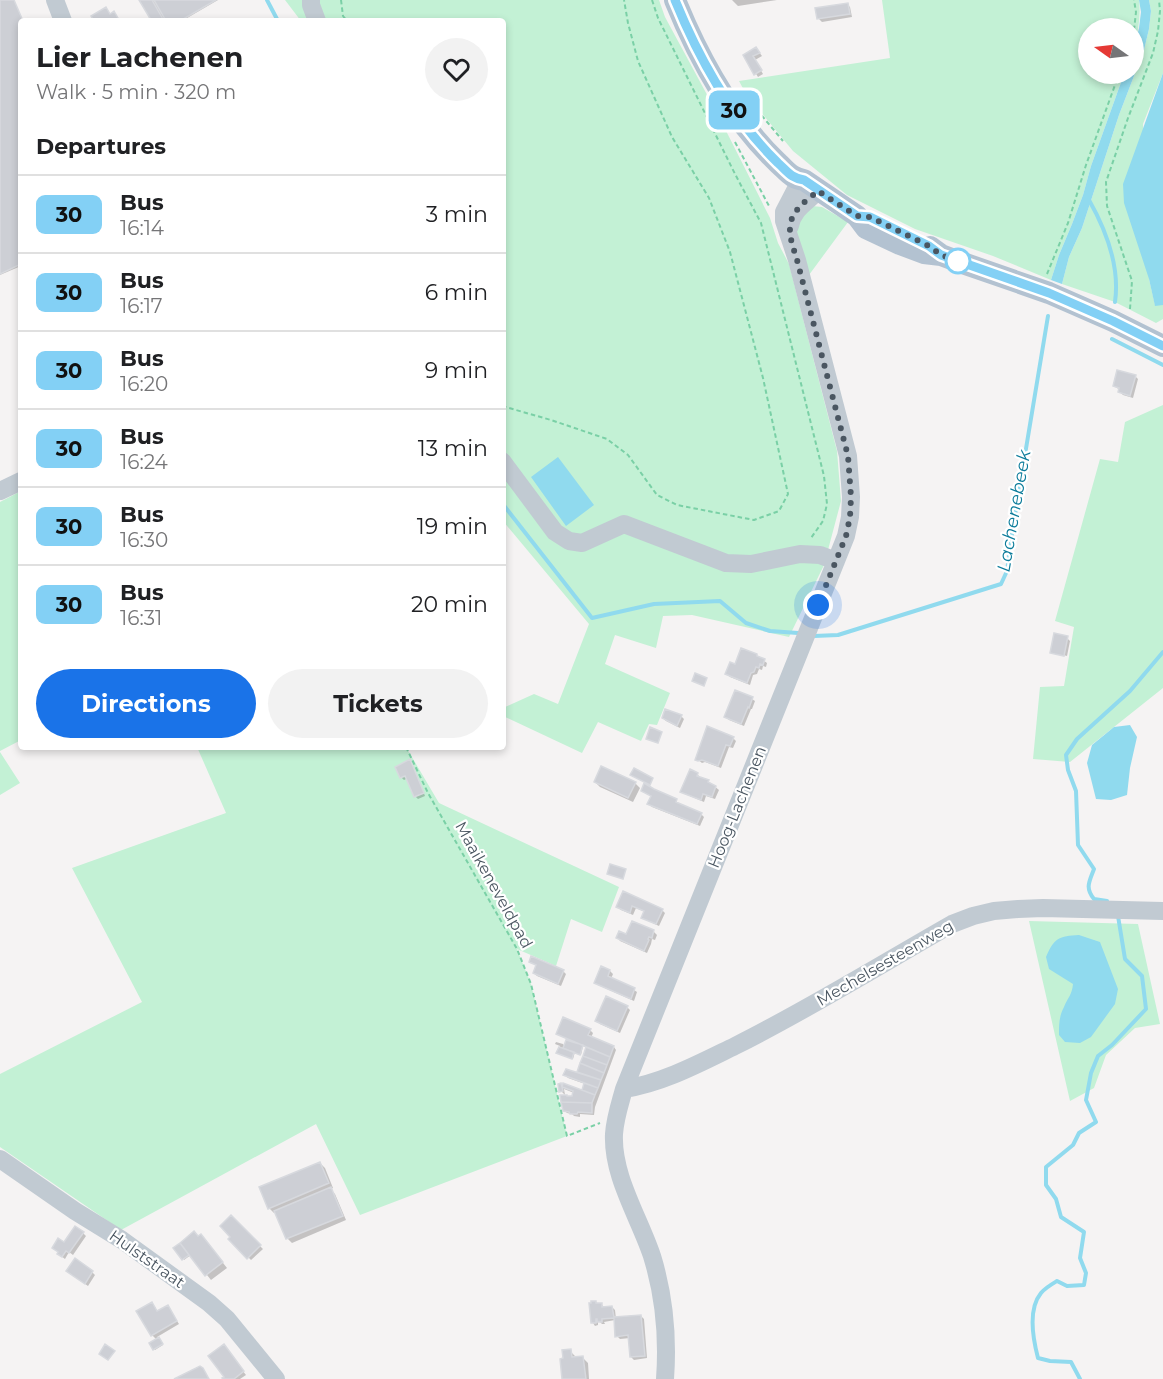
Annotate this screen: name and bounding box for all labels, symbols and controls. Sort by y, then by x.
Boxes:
north arrow [1078,18,1144,84]
map controls [1078,18,1144,84]
button: heart [425,38,488,101]
text: Lier Lachenen [36,40,243,74]
text: Walk · 5 min · 320 m [36,80,236,104]
line badge: 30 [707,90,761,130]
text: 30 [721,98,747,123]
text: Departures [36,133,166,160]
text: Bus [120,189,164,216]
text: 3 min [426,201,488,228]
text: 30 [56,202,82,227]
text: 16:14 [120,216,164,240]
unlabelled marker [945,248,971,274]
text: Bus [120,267,164,294]
text: 6 min [425,279,488,306]
text: 30 [56,280,82,305]
text: 16:17 [120,294,163,318]
text: Bus [120,345,164,372]
text: 9 min [425,357,488,384]
text: 30 [56,358,82,383]
text: 16:20 [120,372,168,396]
text: Bus [120,423,164,450]
text: 13 min [418,435,488,462]
text: 30 [56,436,82,461]
water label: Lachenebeek [992,447,1036,574]
text: 16:24 [120,450,168,474]
text: Bus [120,501,164,528]
text: 19 min [417,513,488,540]
text: 30 [56,514,82,539]
text: 16:30 [120,528,168,552]
text: Bus [120,579,164,606]
your location [803,590,833,620]
text: 20 min [411,591,488,618]
text: 30 [56,592,82,617]
text: 16:31 [120,606,162,630]
button: Directions [36,669,256,738]
button: Tickets [268,669,488,738]
street label: Hoog-Lachenen [704,743,770,871]
street label: Maaikeneveldpad [451,818,537,952]
street label: Mechelsesteenweg [813,916,957,1010]
street label: Hulststraat [106,1226,189,1292]

